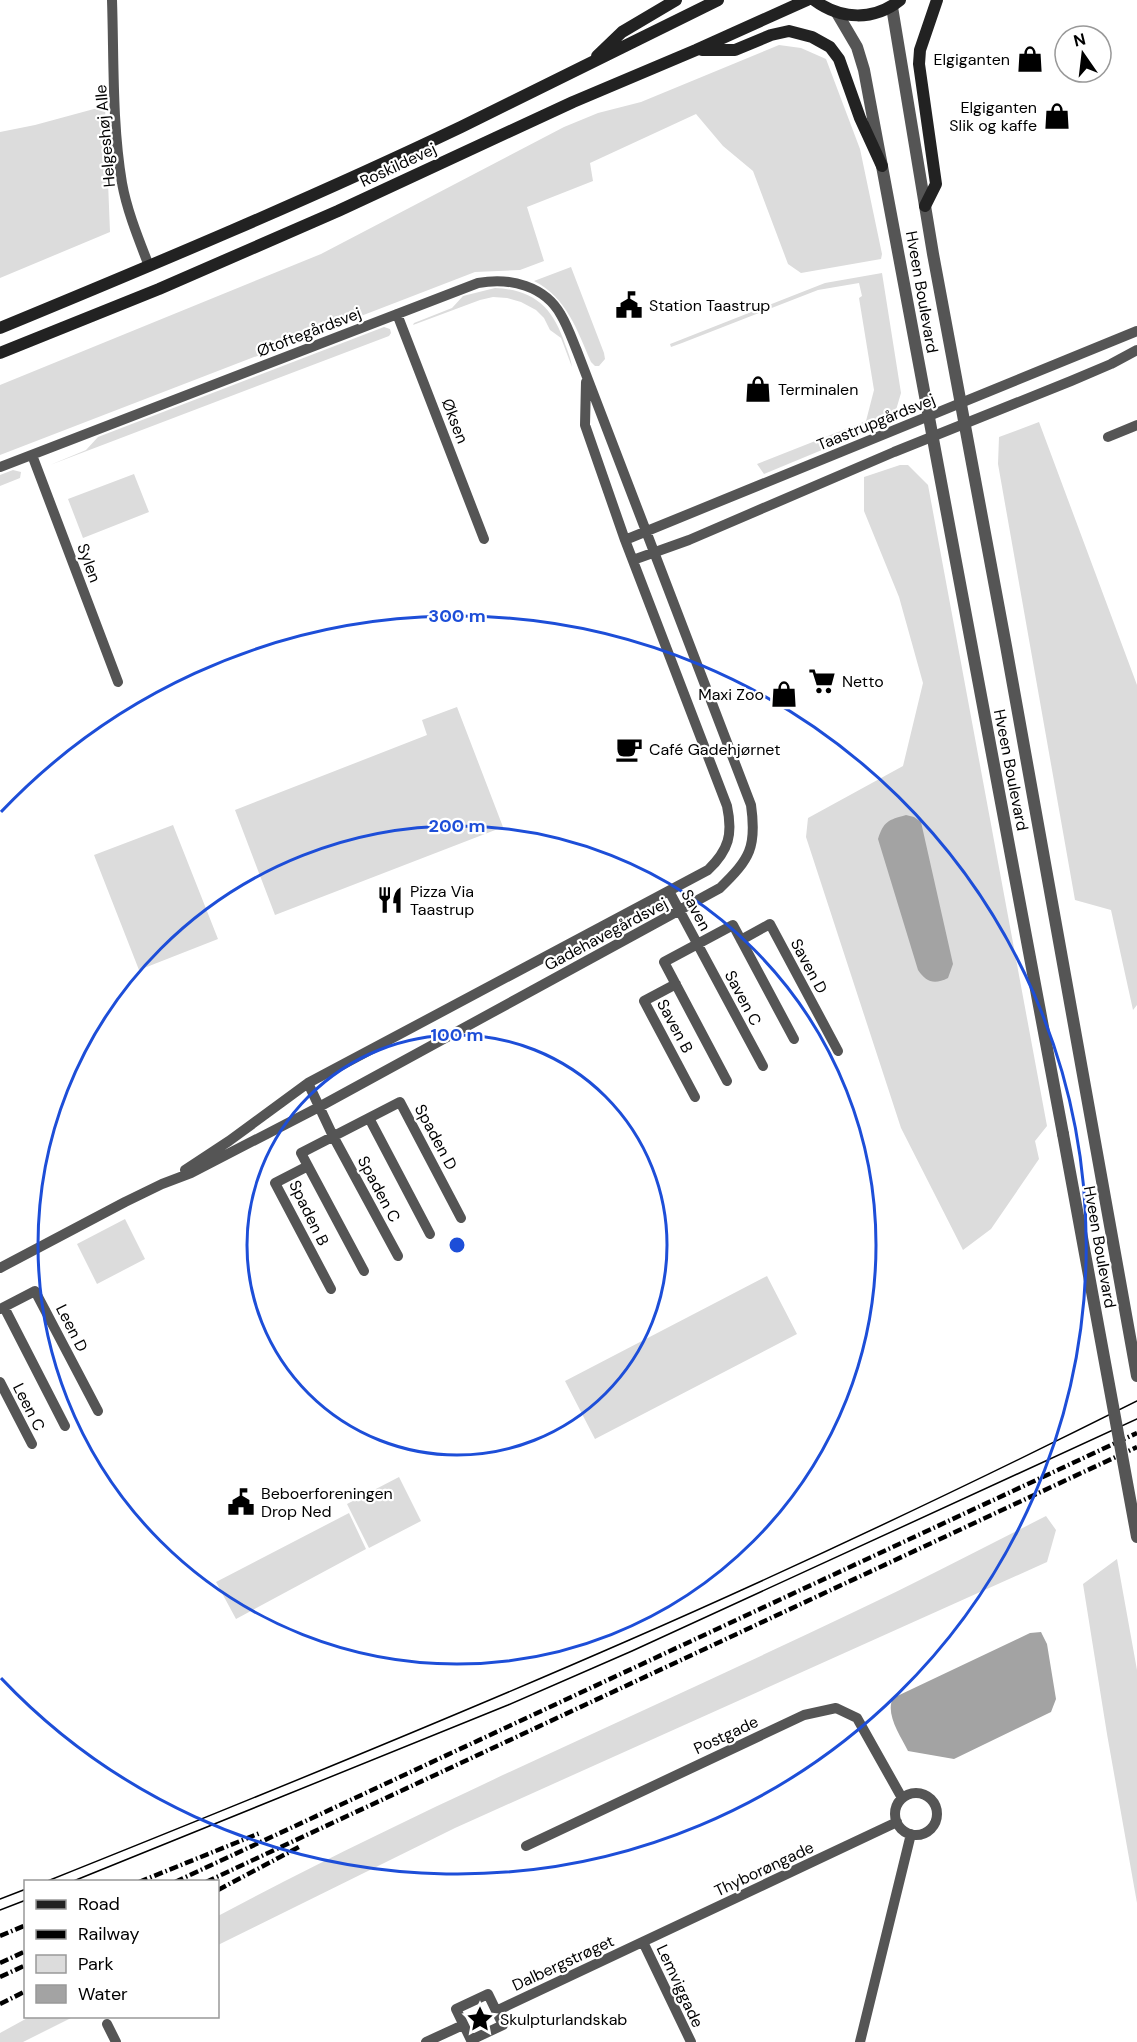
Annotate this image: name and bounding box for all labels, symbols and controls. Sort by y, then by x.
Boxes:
north arrow [1053,24,1113,84]
text: N [1071,28,1088,52]
shop icon: Elgiganten [1015,44,1045,74]
place label: Elgiganten [933,49,1010,70]
street label: Helgeshøj Alle [90,84,120,188]
place label: Elgiganten Slik og kaffe [949,97,1037,136]
shop icon: Elgiganten Slik og kaffe [1042,101,1072,131]
street label: Roskildevej [356,138,440,192]
street label: Hveen Boulevard [901,229,943,355]
public building icon: Station Taastrup [614,290,644,320]
place label: Station Taastrup [649,295,770,316]
street label: Øtoftegårdsvej [254,302,364,362]
shop icon: Terminalen [743,374,773,404]
place label: Terminalen [778,379,858,400]
street label: Taastrupgårdsvej [814,389,938,455]
street label: Øksen [437,396,473,446]
street label: Sylen [72,541,106,585]
text: 300 m [428,604,486,628]
supermarket icon: Netto [807,666,837,696]
place label: Netto [842,671,884,692]
shop icon: Maxi Zoo [769,679,799,709]
place label: Maxi Zoo [698,684,764,705]
street label: Hveen Boulevard [989,707,1033,833]
cafe icon: Café Gadehjørnet [614,734,644,764]
place label: Café Gadehjørnet [649,739,780,760]
text: 200 m [429,814,485,838]
place label: Pizza Via Taastrup [410,881,474,920]
restaurant icon: Pizza Via Taastrup [375,885,405,915]
street label: Saven [676,886,716,934]
street label: Gadehavegårdsvej [541,893,671,975]
street label: Saven D [786,935,832,997]
street label: Saven C [720,967,766,1029]
street label: Saven B [652,996,698,1056]
text: 100 m [430,1023,484,1047]
street label: Spaden D [410,1100,462,1174]
street label: Spaden C [353,1152,405,1226]
street label: Spaden B [284,1177,334,1249]
street label: Hveen Boulevard [1079,1184,1121,1310]
centre of rings [447,1235,467,1255]
street label: Leen D [51,1301,93,1355]
street label: Leen C [8,1379,50,1435]
place label: Beboerforeningen Drop Ned [261,1483,393,1522]
public building icon: Beboerforeningen Drop Ned [226,1487,256,1517]
street label: Postgade [690,1711,762,1759]
street label: Thyborøngade [711,1837,817,1901]
legend [24,1880,219,2018]
text: Road [78,1892,120,1916]
text: Railway [78,1922,140,1946]
street label: Dalbergstrøget [509,1930,617,1996]
street label: Lemviggade [652,1941,708,2031]
text: Park [78,1952,114,1976]
text: Water [78,1982,128,2006]
place icon: Skulpturlandskab [465,2004,495,2034]
place label: Skulpturlandskab [500,2009,627,2030]

